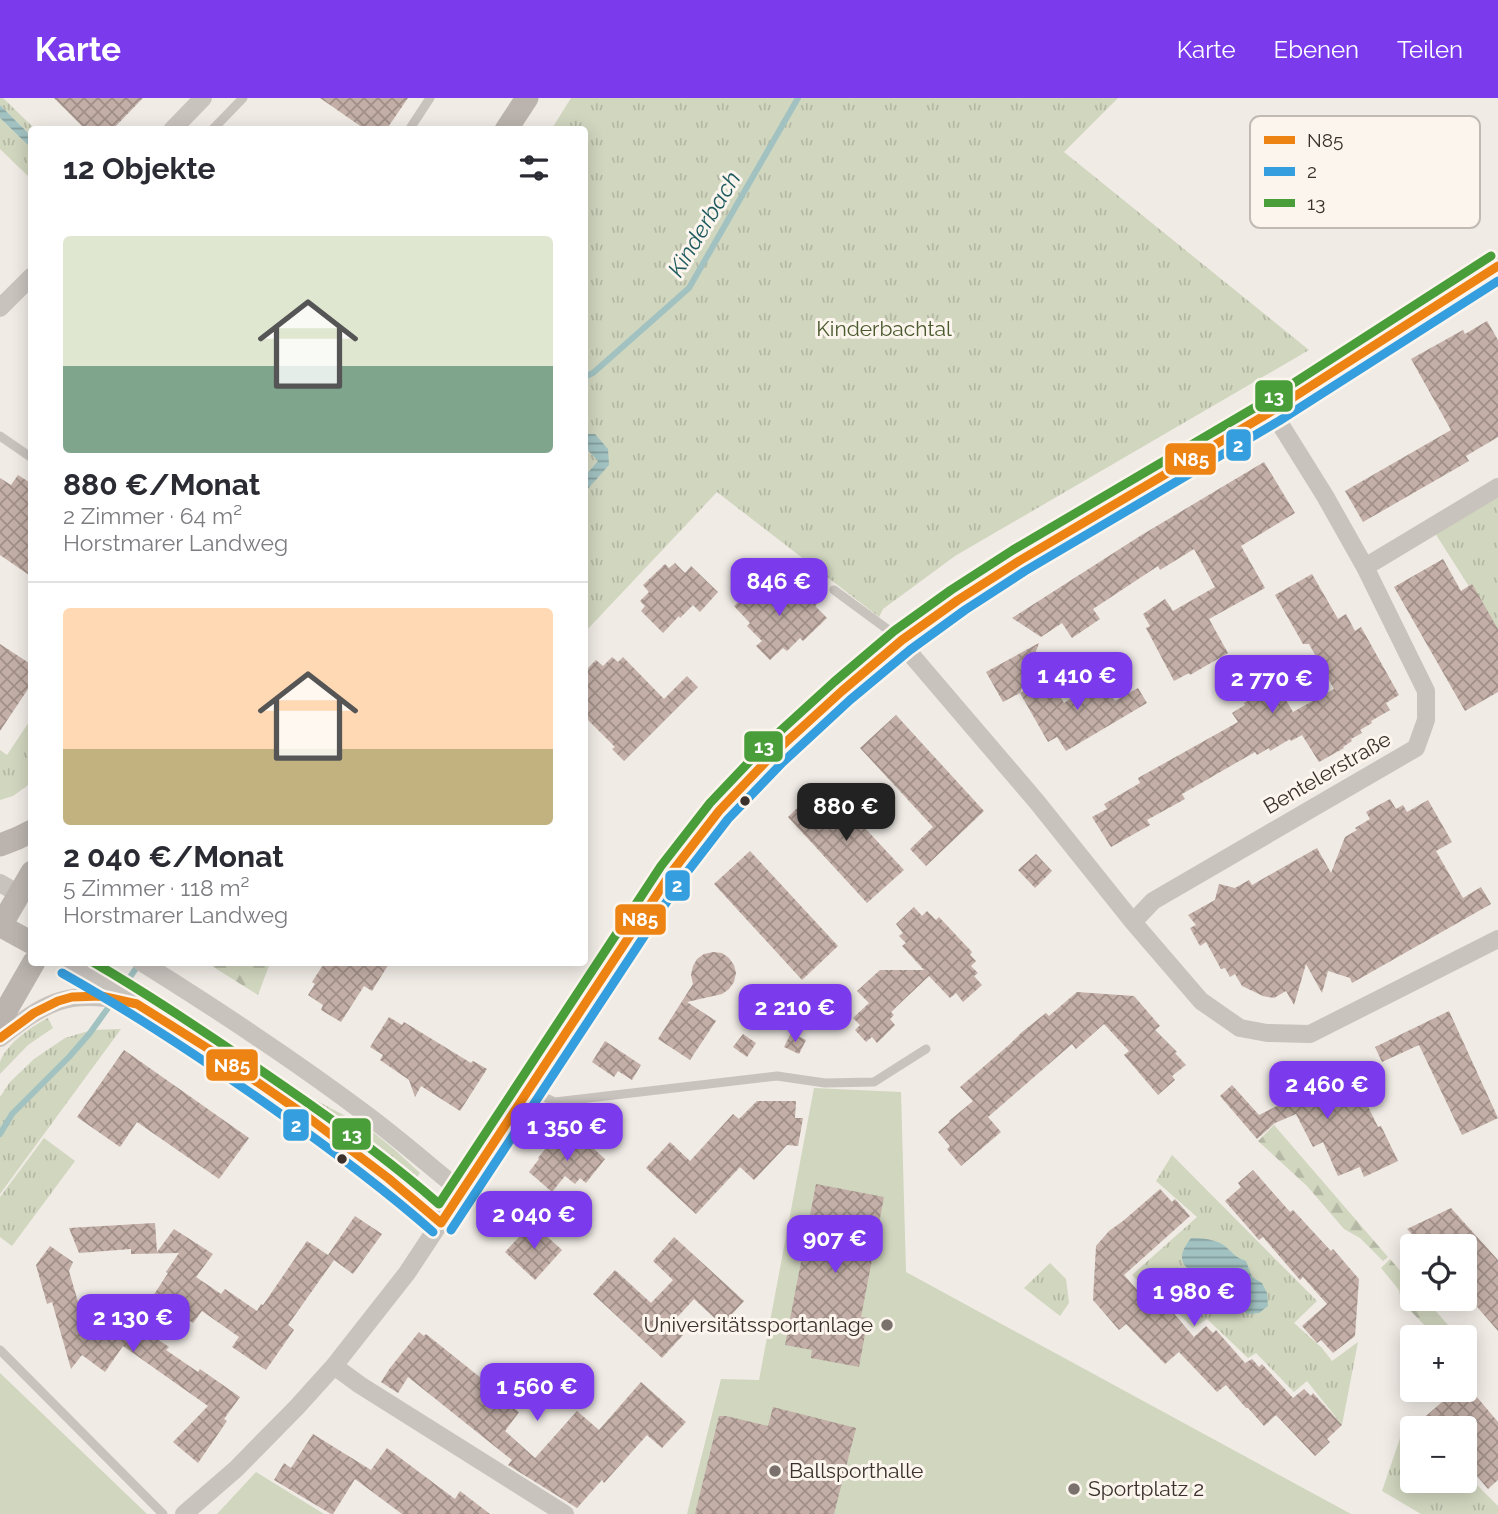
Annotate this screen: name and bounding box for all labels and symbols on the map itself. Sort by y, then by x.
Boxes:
legend [1250,116,1480,228]
text: N85 [1307,129,1343,151]
text: 2 [1307,160,1317,182]
water label: Kinderbach [662,166,746,281]
text: 13 [1307,192,1325,214]
park label: Kinderbachtal [816,316,952,341]
line badge: 13 [1254,379,1294,413]
text: 13 [1264,385,1284,407]
line badge: 2 [1225,428,1252,462]
text: 2 [1233,434,1243,456]
line badge: N85 [1164,442,1217,476]
text: N85 [1173,448,1209,470]
pin: 846 € [730,559,828,618]
pin: 1 410 € [1012,652,1142,712]
pin: 2 770 € [1207,656,1337,715]
street label: Bentelerstraße [1259,726,1395,819]
line badge: 13 [743,730,784,763]
text: 13 [754,735,774,757]
pin: 880 € [797,784,895,843]
unlabelled marker [738,794,752,808]
line badge: 2 [664,869,691,902]
text: 2 [672,874,682,896]
line badge: N85 [614,903,667,936]
text: N85 [622,908,658,930]
pin: 2 210 € [730,984,860,1044]
line badge: N85 [205,1048,259,1082]
text: N85 [214,1054,250,1076]
pin: 2 460 € [1262,1062,1392,1121]
pin: 1 350 € [502,1104,632,1163]
line badge: 2 [282,1108,310,1142]
text: 2 [291,1114,301,1136]
line badge: 13 [331,1117,372,1151]
text: 13 [342,1123,362,1145]
unlabelled marker [335,1152,349,1166]
pin: 2 040 € [469,1192,599,1251]
pin: 907 € [786,1216,884,1275]
pin: 1 980 € [1129,1268,1259,1328]
pin: 2 130 € [68,1294,198,1354]
place label: Universitätssportanlage [643,1312,873,1337]
marker: Universitätssportanlage [879,1317,895,1333]
pin: 1 560 € [472,1364,602,1423]
place label: Ballsporthalle [789,1458,923,1483]
marker: Ballsporthalle [767,1463,783,1479]
place label: Sportplatz 2 [1088,1476,1204,1501]
marker: Sportplatz 2 [1066,1481,1082,1497]

